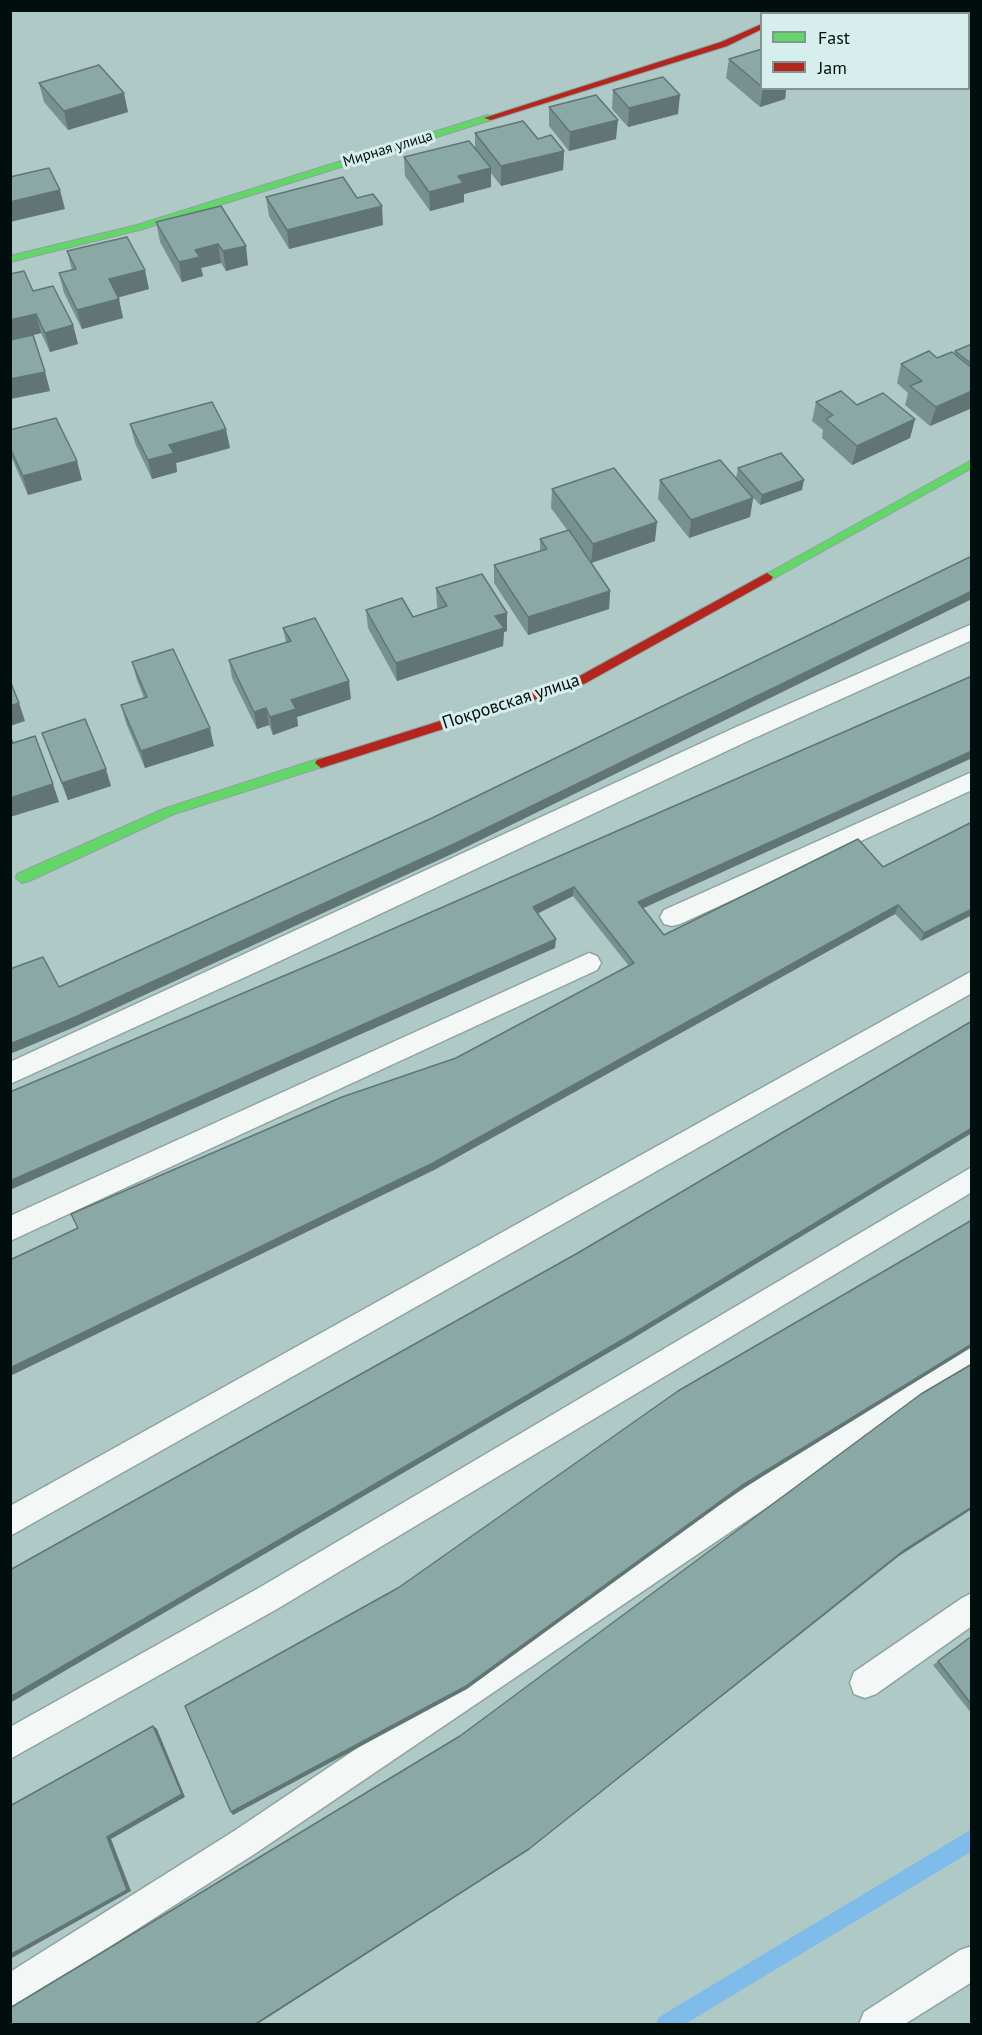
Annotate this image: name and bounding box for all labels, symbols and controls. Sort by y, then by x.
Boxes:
legend [760,12,970,90]
text: Fast [818,26,850,49]
text: Jam [818,56,847,79]
street label: Мирная улица [341,127,435,171]
street label: Покровская улица [440,670,582,734]

